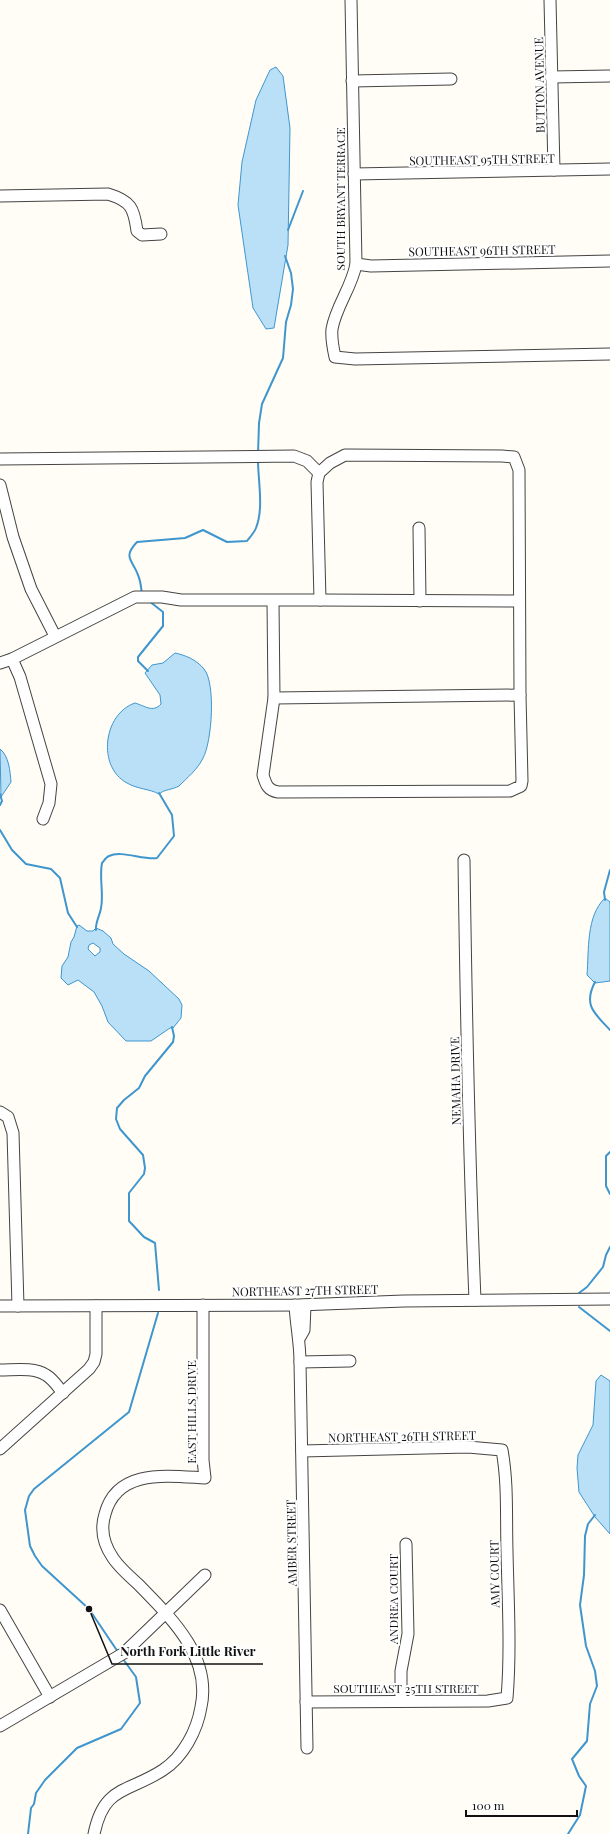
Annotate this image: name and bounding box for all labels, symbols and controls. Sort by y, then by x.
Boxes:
street label: BUTTON AVENUE [530,37,548,133]
street label: SOUTH BRYANT TERRACE [332,127,348,271]
street label: SOUTHEAST 95TH STREET [409,150,556,168]
street label: SOUTHEAST 96TH STREET [408,241,556,259]
street label: NEMAHA DRIVE [446,1037,464,1125]
street label: NORTHEAST 27TH STREET [231,1281,379,1299]
street label: EAST HILLS DRIVE [183,1360,199,1464]
street label: NORTHEAST 26TH STREET [328,1427,477,1445]
street label: AMBER STREET [282,1499,300,1588]
street label: AMY COURT [485,1539,503,1609]
street label: ANDREA COURT [385,1553,401,1645]
callout: North Fork Little River [112,1639,263,1664]
text: North Fork Little River [120,1642,256,1659]
street label: SOUTHEAST 25TH STREET [333,1680,479,1696]
scale bar [466,1792,577,1818]
text: 100 m [472,1797,505,1813]

